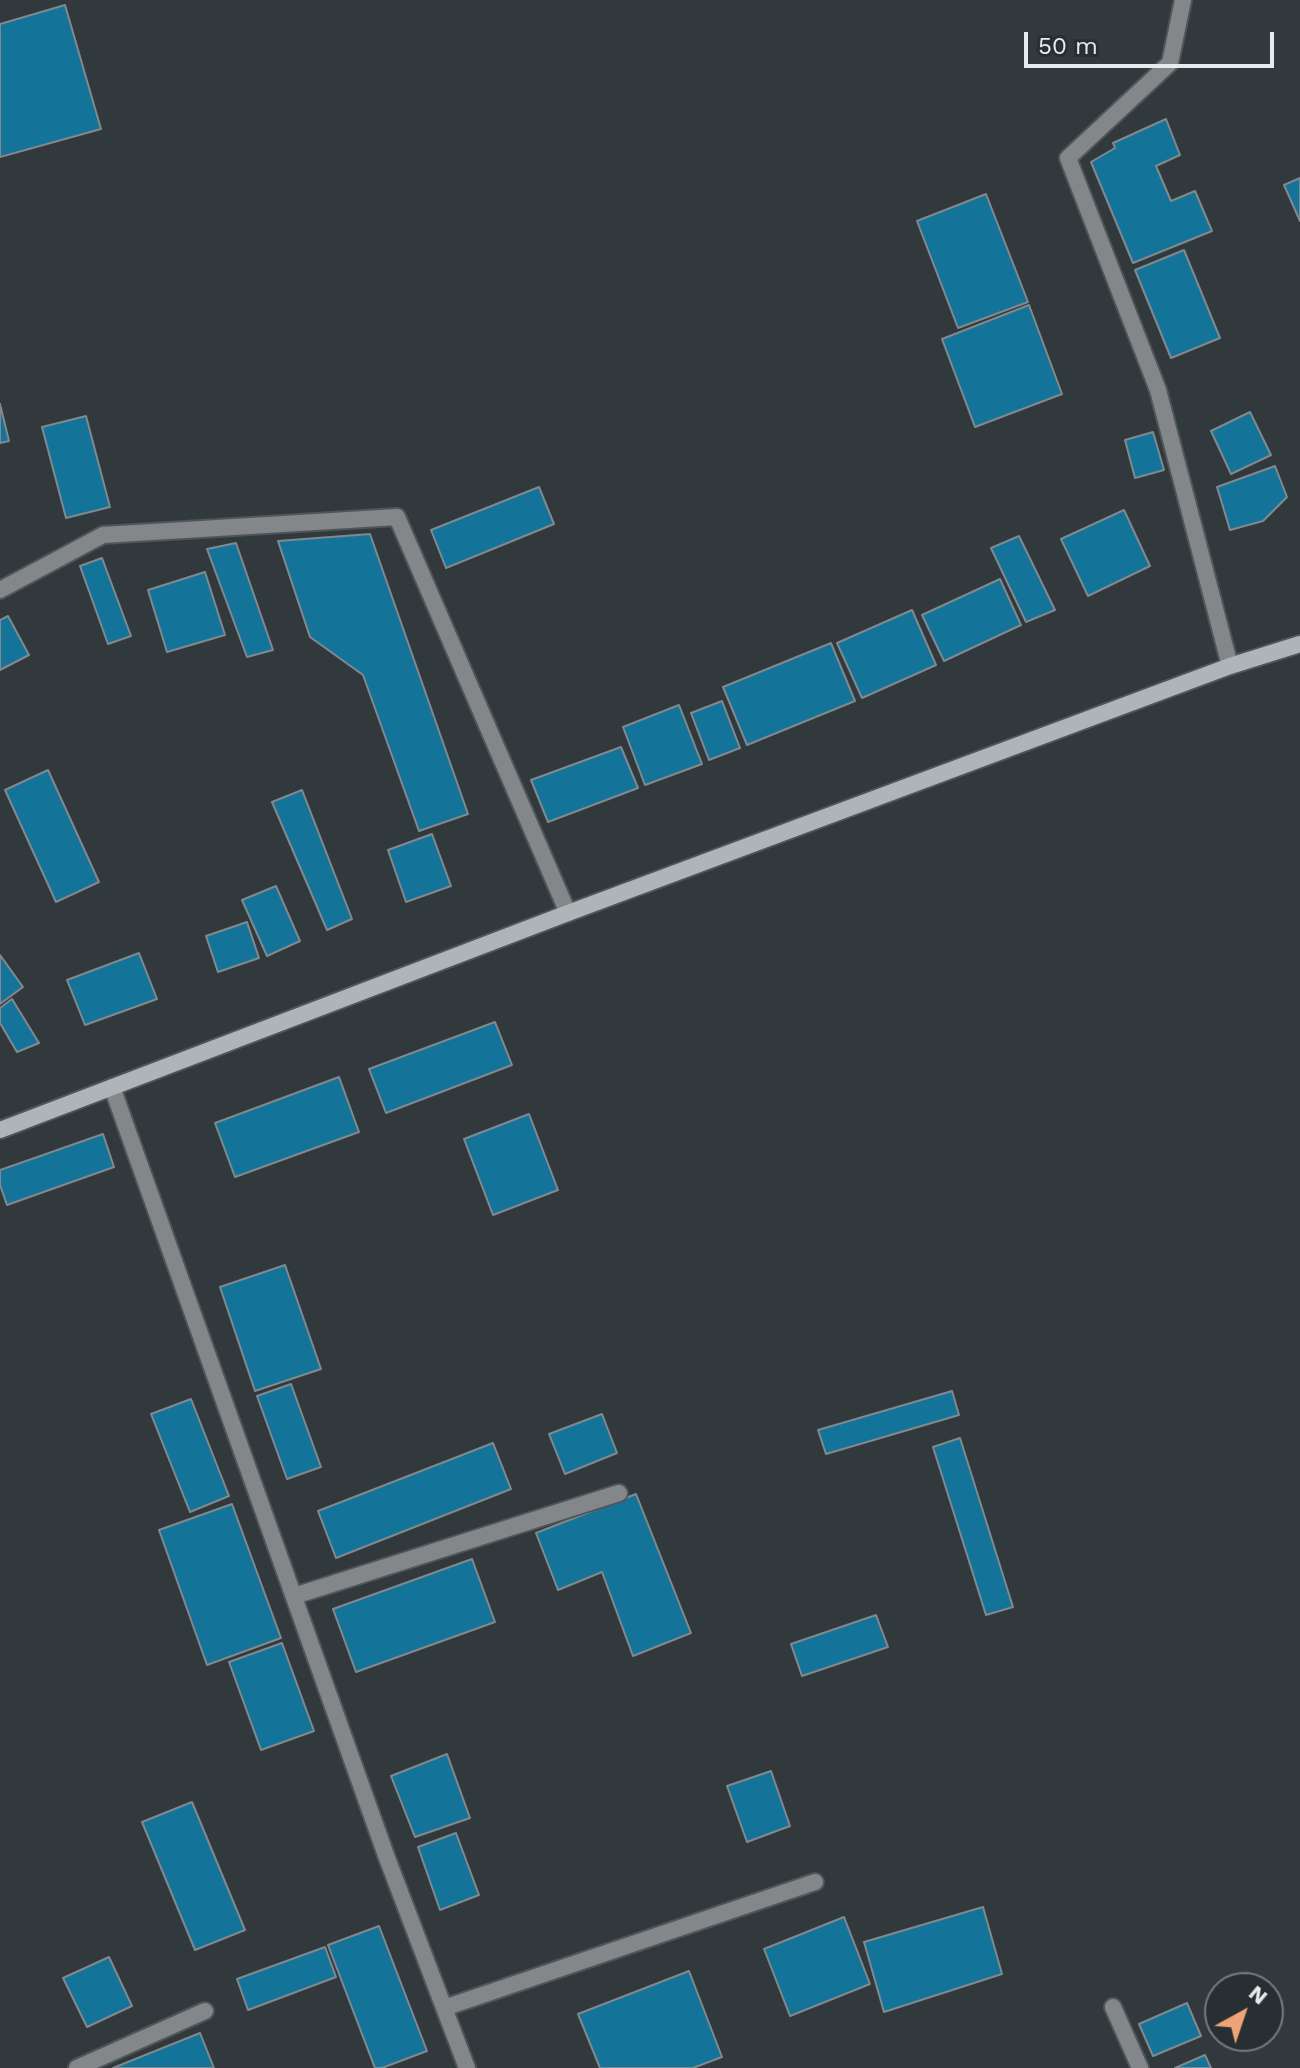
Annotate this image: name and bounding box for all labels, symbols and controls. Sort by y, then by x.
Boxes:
scale bar [1028,16,1278,66]
text: 50 m [1038,32,1098,60]
north arrow [1204,1972,1284,2052]
text: N [1244,1980,1273,2010]

